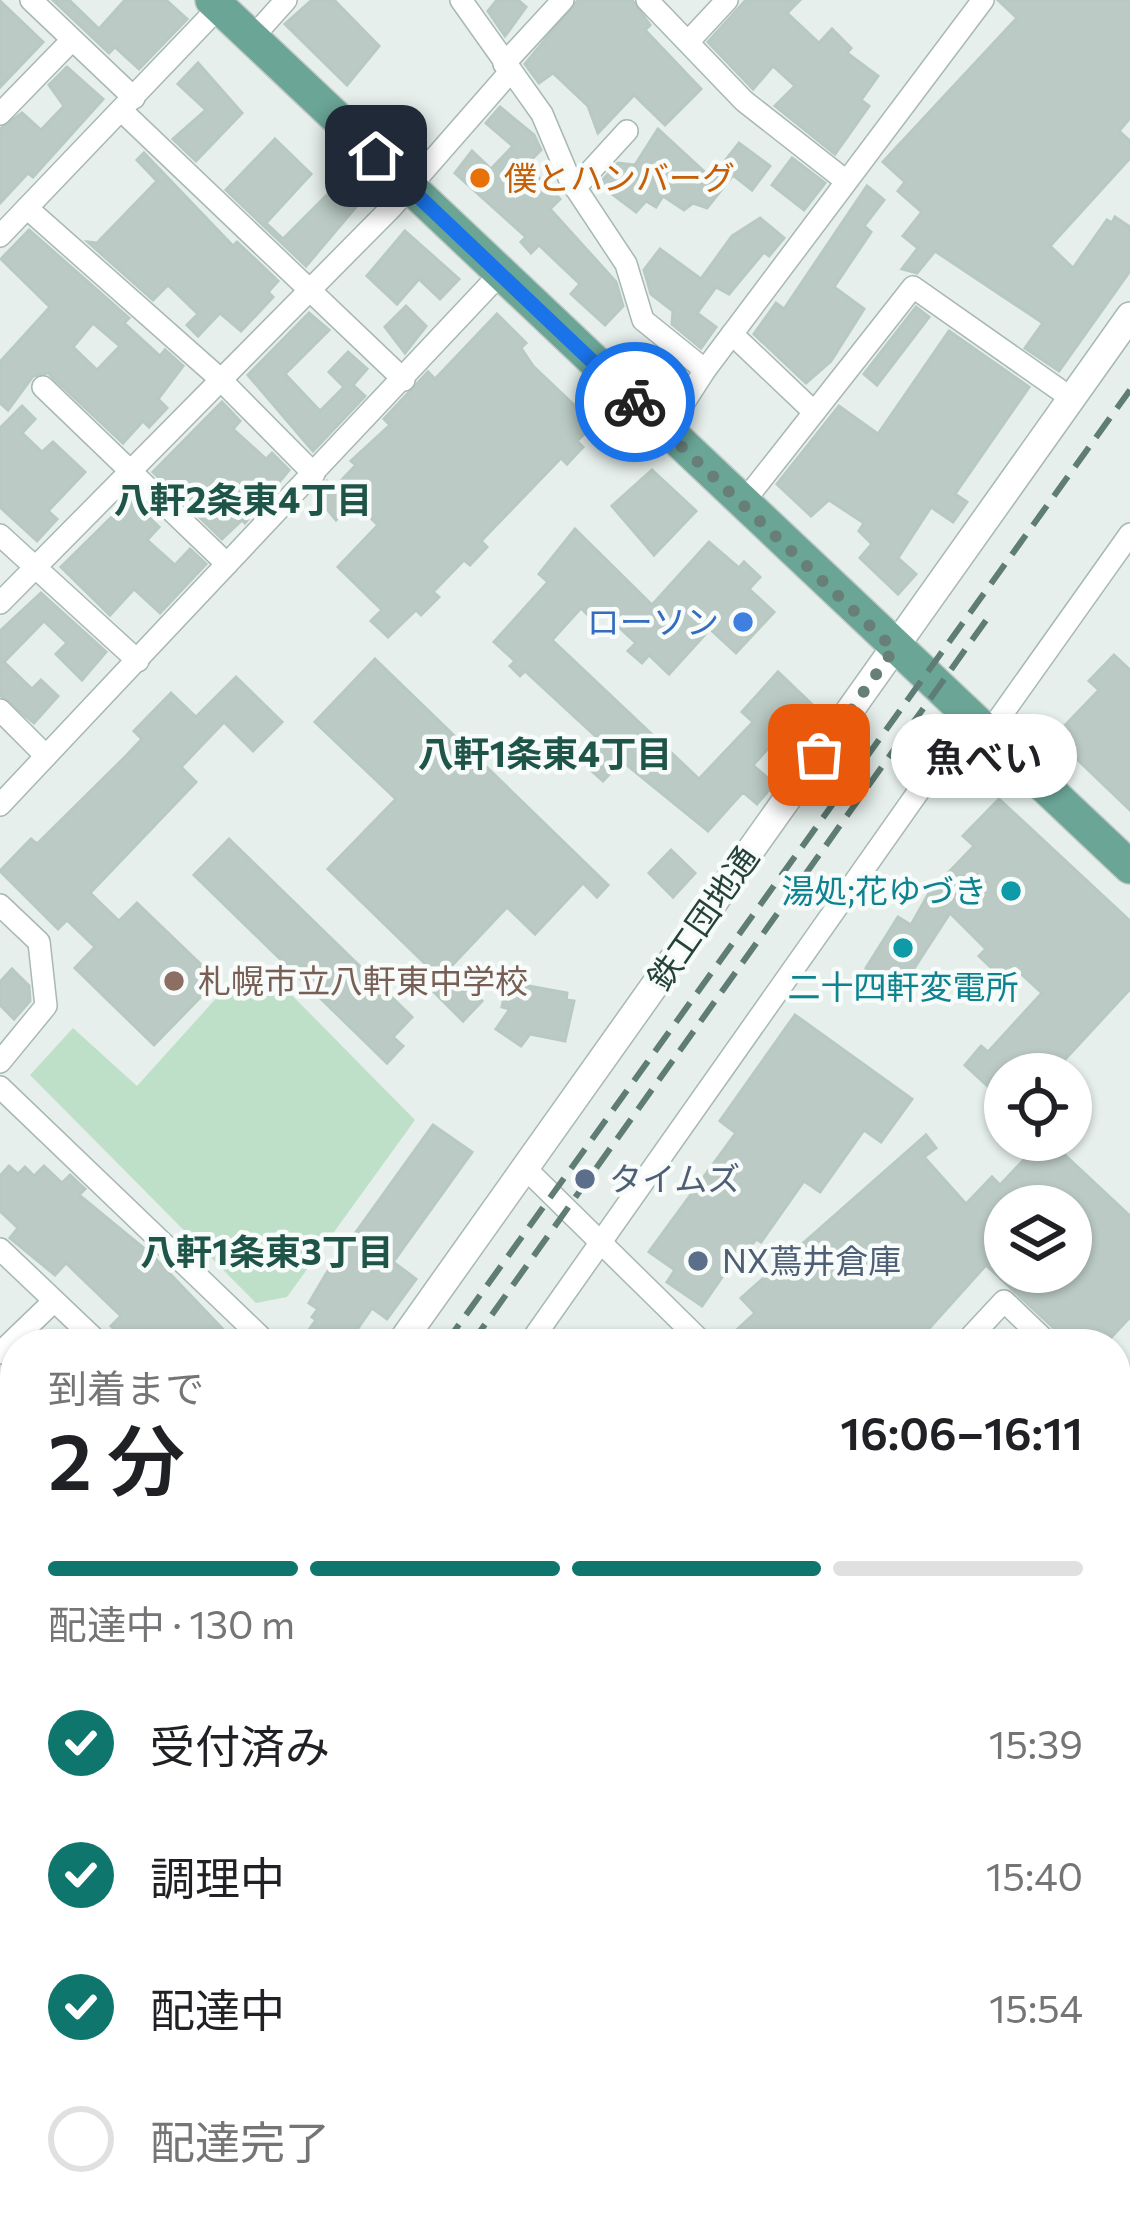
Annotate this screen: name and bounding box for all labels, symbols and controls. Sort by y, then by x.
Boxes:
pin [325,105,427,207]
icon: home [343,123,409,189]
place label: 僕とハンバーグ [504,156,735,197]
marker: 僕とハンバーグ [467,165,493,191]
courier [575,342,695,462]
icon: bike [602,369,668,435]
district label: 八軒2条東4丁目 [114,476,372,520]
place label: ローソン [587,600,719,641]
marker: ローソン [730,609,756,635]
pin [768,704,870,806]
callout: 魚べい [891,713,1077,797]
icon: bag [786,722,852,788]
district label: 八軒1条東4丁目 [418,730,672,774]
text: 魚べい [925,732,1043,780]
street label: 鉄工団地通 [638,838,766,996]
place label: 湯処;花ゆづき [781,869,987,910]
marker: 湯処;花ゆづき [998,878,1024,904]
marker: 二十四軒変電所 [890,935,916,961]
place label: 札幌市立八軒東中学校 [198,959,528,1000]
place label: 二十四軒変電所 [788,965,1019,1006]
marker: 札幌市立八軒東中学校 [161,968,187,994]
map controls [984,1053,1092,1293]
button: locate [984,1053,1092,1161]
place label: タイムズ [609,1157,740,1198]
marker: タイムズ [572,1166,598,1192]
button: layers [984,1185,1092,1293]
district label: 八軒1条東3丁目 [140,1228,394,1272]
place label: NX蔦井倉庫 [722,1239,901,1280]
marker: NX蔦井倉庫 [685,1248,711,1274]
text: 到着まで [48,1363,204,1411]
text: 16:06–16:11 [840,1404,1083,1459]
text: 2 分 [48,1411,185,1506]
text: 配達中 · 130 m [48,1599,295,1647]
icon: check [48,1710,114,1776]
text: 受付済み [150,1717,330,1772]
text: 15:39 [989,1719,1083,1767]
icon: check [48,1842,114,1908]
text: 調理中 [150,1849,285,1904]
text: 15:40 [986,1851,1083,1899]
icon: check [48,1974,114,2040]
text: 配達中 [150,1981,285,2036]
text: 15:54 [989,1983,1083,2031]
text: 配達完了 [150,2113,330,2168]

